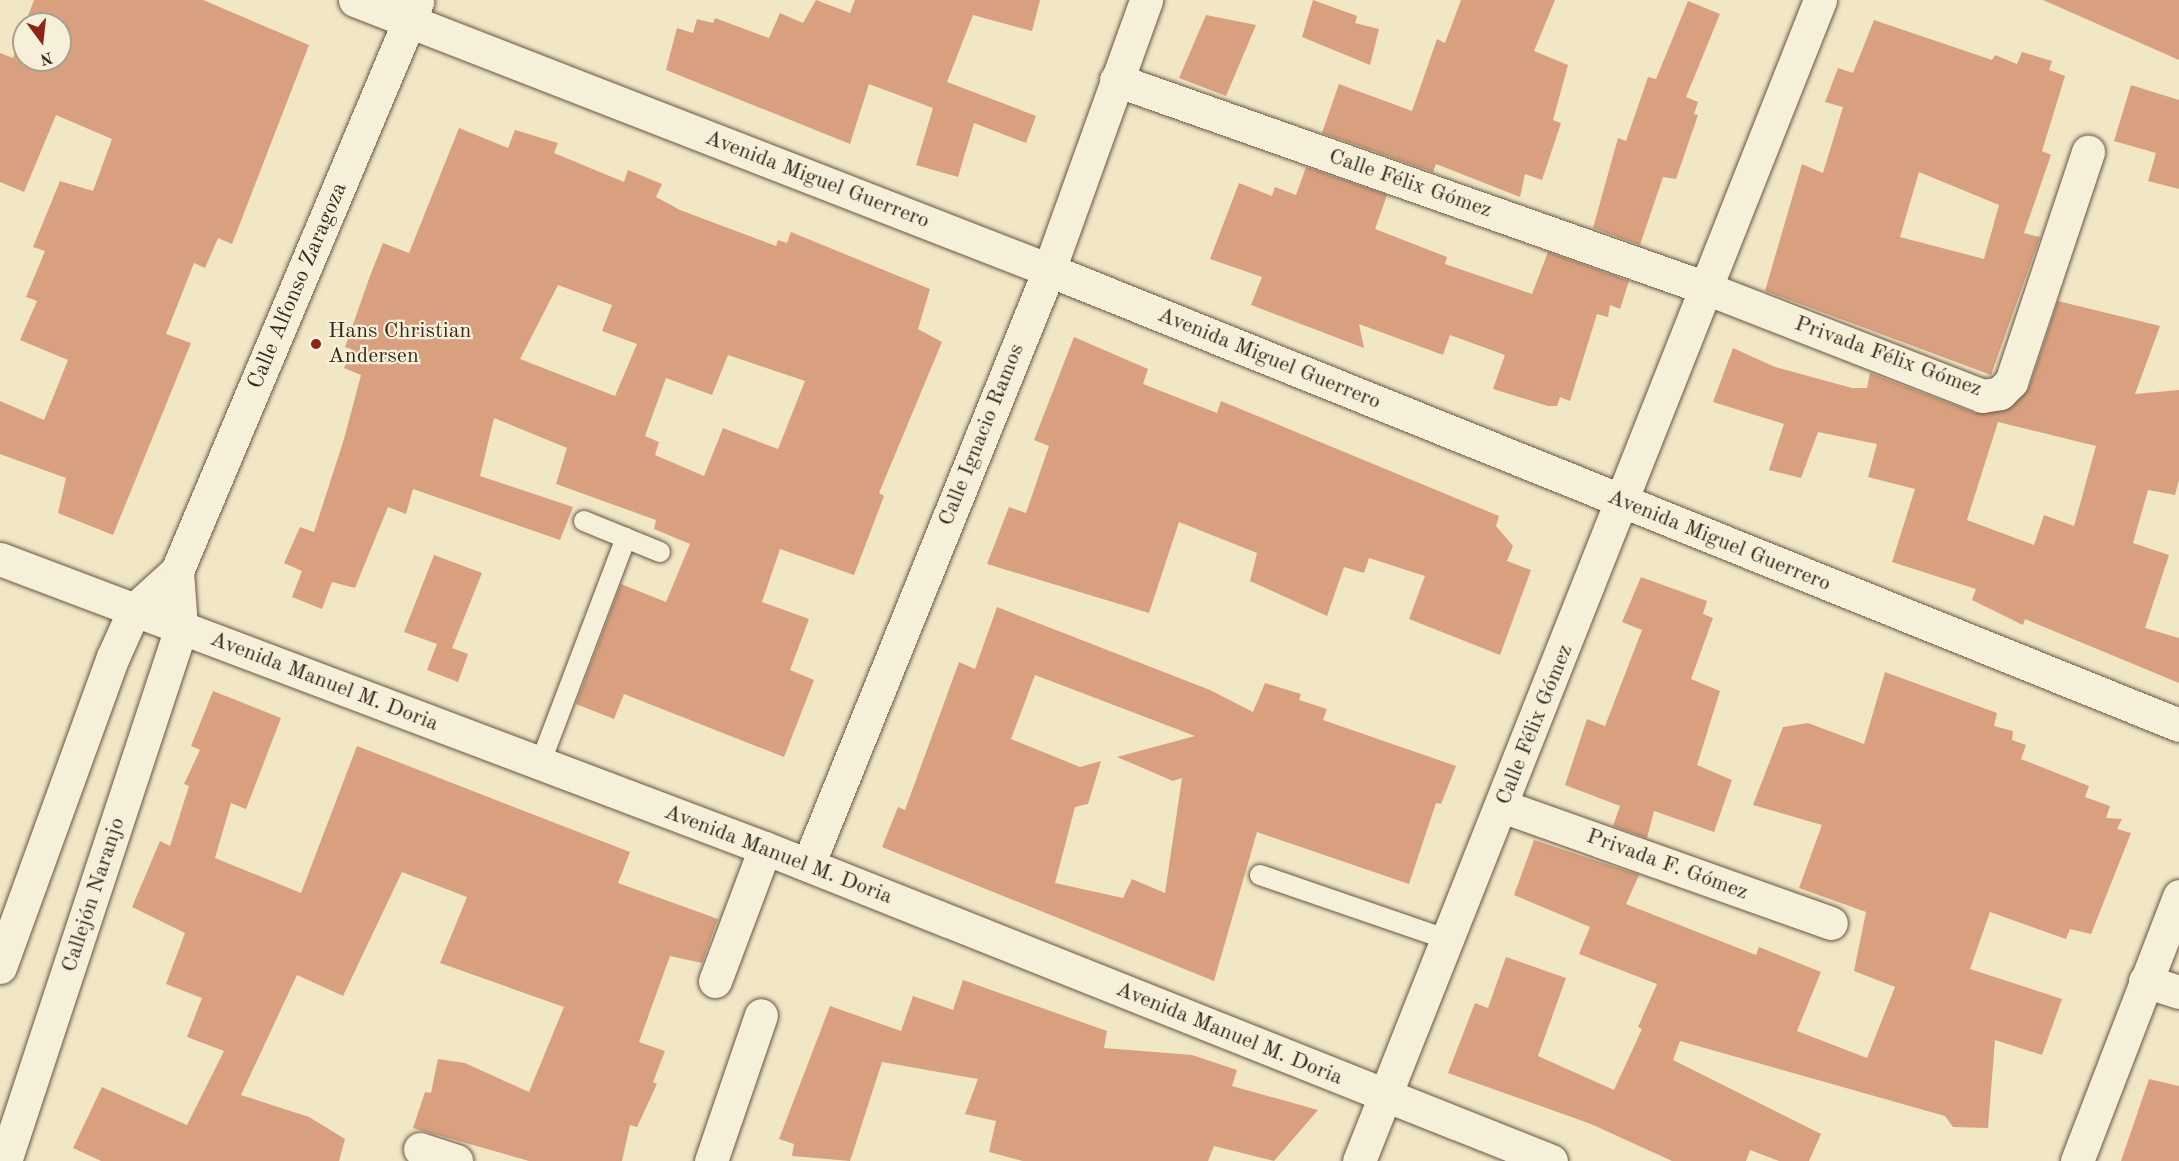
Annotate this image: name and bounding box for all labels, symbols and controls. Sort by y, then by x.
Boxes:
north arrow [12,12,72,72]
text: N [38,48,54,67]
street label: Avenida Miguel Guerrero [701,125,933,235]
street label: Calle Félix Gómez [1325,144,1495,224]
street label: Calle Alfonso Zaragoza [243,179,353,393]
street label: Avenida Miguel Guerrero [1153,302,1385,416]
street label: Privada Félix Gómez [1791,311,1985,403]
place label: Hans Christian Andersen [328,318,471,370]
marker: Hans Christian Andersen [309,337,323,351]
street label: Calle Ignacio Ramos [933,340,1031,530]
street label: Avenida Miguel Guerrero [1603,484,1835,598]
street label: Avenida Manuel M. Doria [206,626,442,738]
street label: Calle Félix Gómez [1491,641,1579,809]
street label: Avenida Manuel M. Doria [660,799,896,911]
street label: Callejón Naranjo [57,814,131,976]
street label: Privada F. Gómez [1583,824,1751,906]
street label: Avenida Manuel M. Doria [1112,976,1346,1092]

